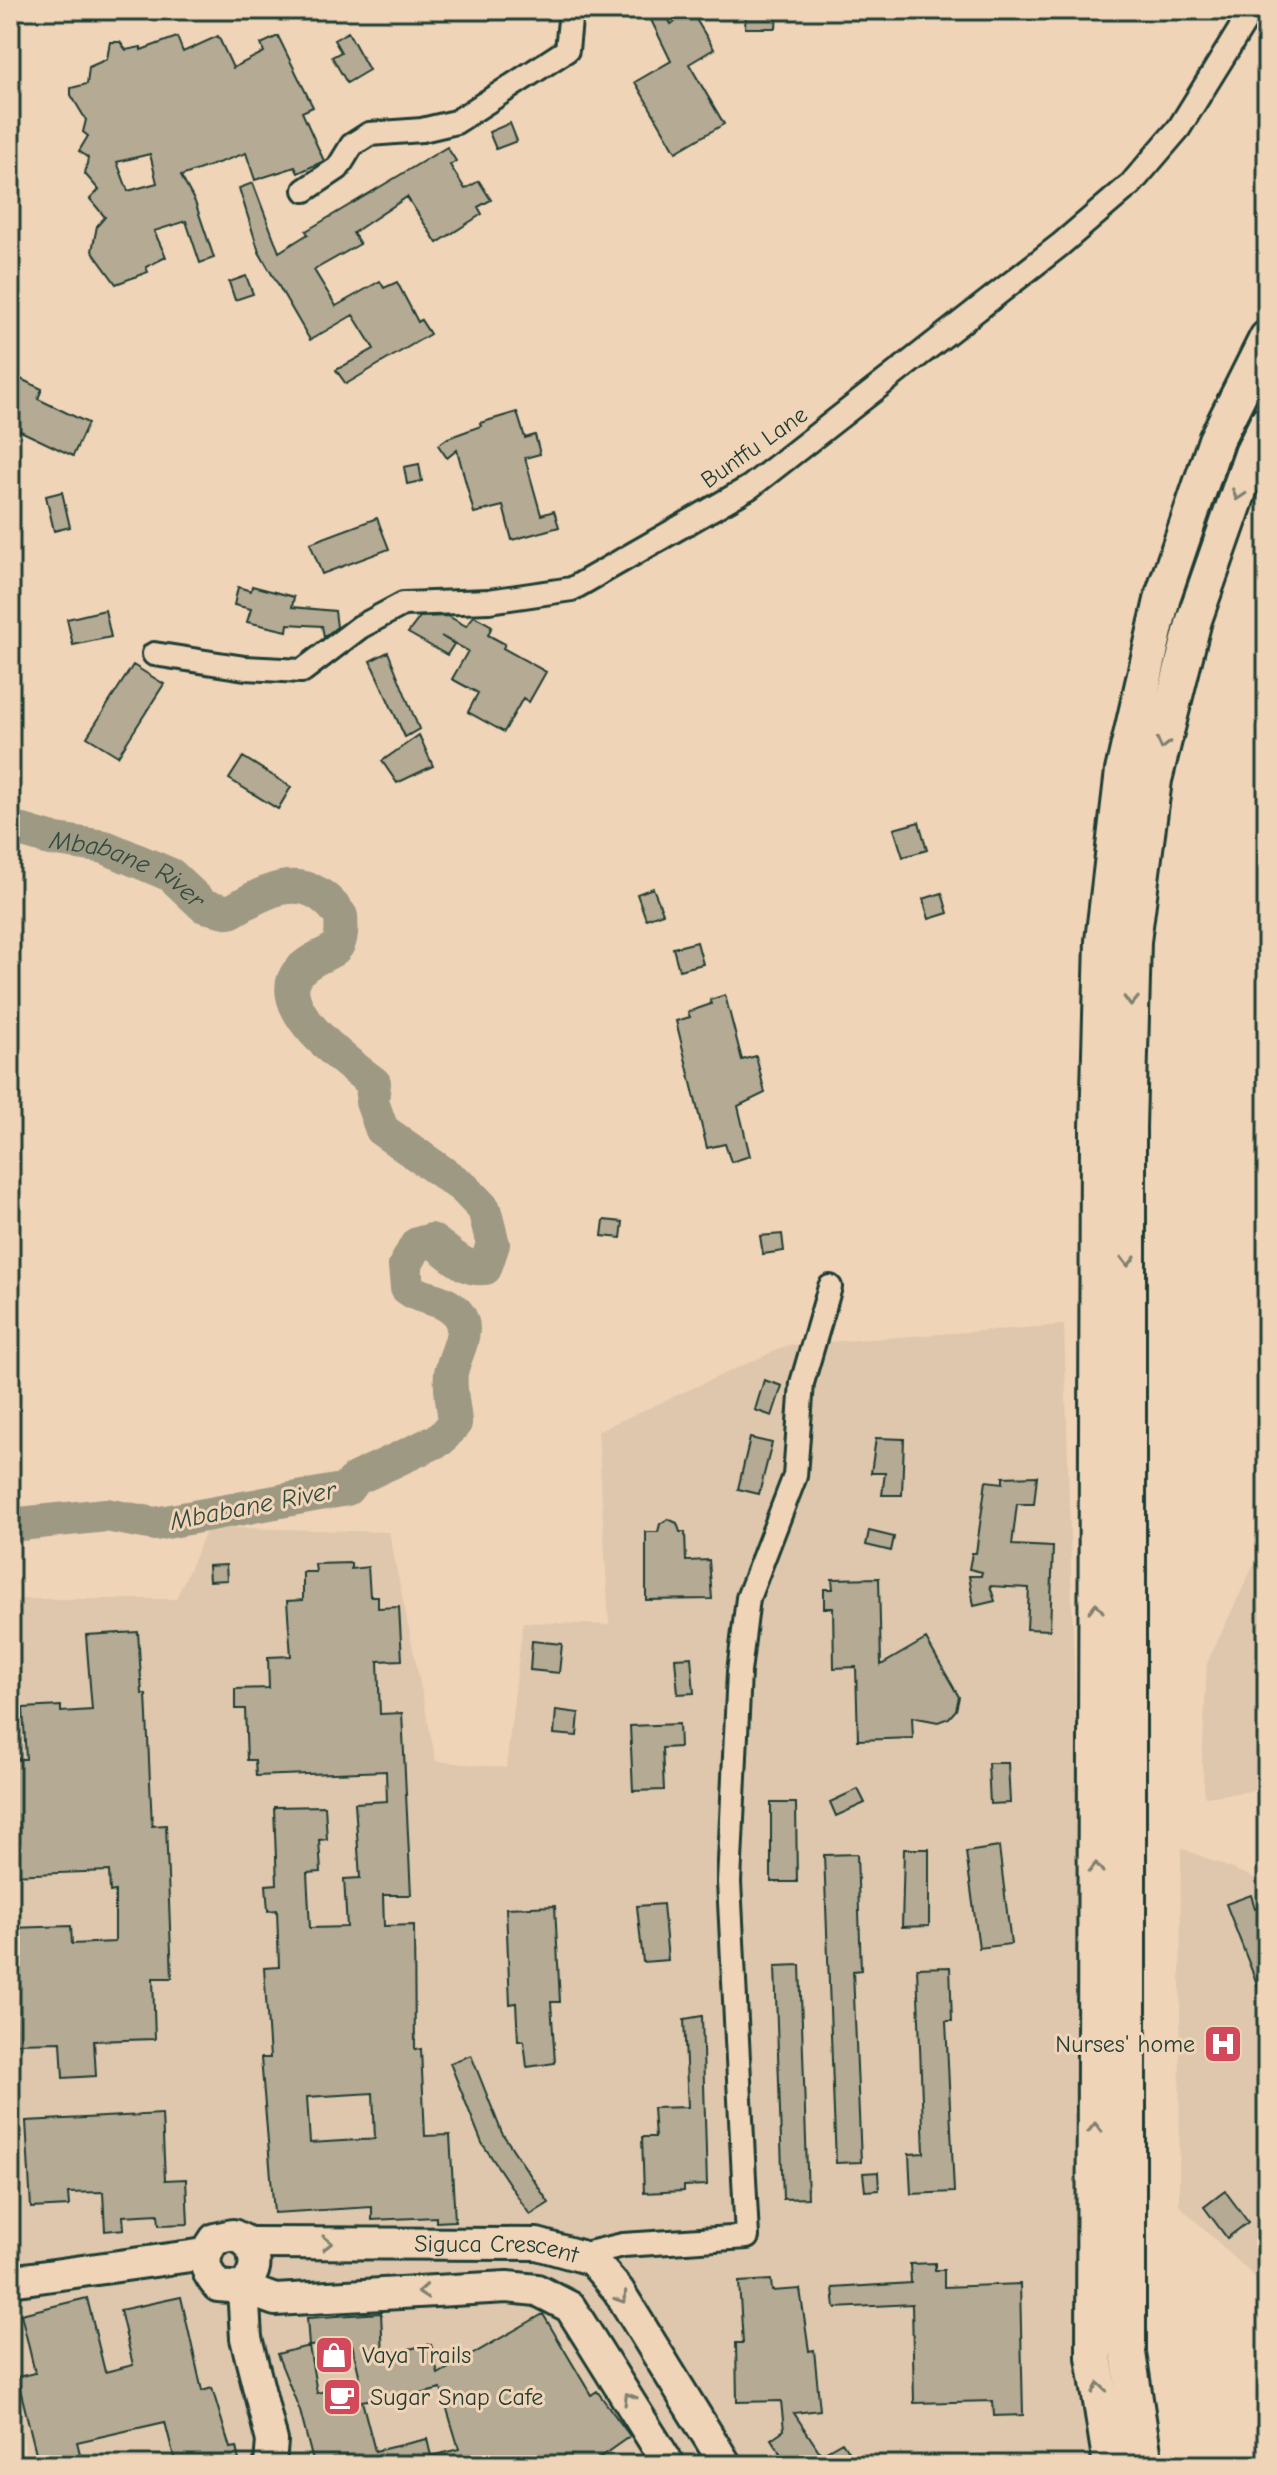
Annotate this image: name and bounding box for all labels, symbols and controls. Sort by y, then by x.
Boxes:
street label: Buntfu Lane [695,400,813,494]
one-way arrow [1231,487,1247,501]
one-way arrow [1156,736,1173,750]
water label: Mbabane River [47,825,212,916]
one-way arrow [1123,995,1140,1008]
one-way arrow [1119,1255,1137,1268]
water label: Mbabane River [167,1475,340,1537]
one-way arrow [1087,1601,1105,1614]
one-way arrow [1087,1861,1105,1874]
hospital icon: Nurses' home [1202,2023,1244,2065]
place label: Nurses' home [1055,2030,1195,2058]
one-way arrow [1086,2121,1104,2134]
street label: Siguca Crescent [414,2230,583,2269]
one-way arrow [321,2234,334,2252]
one-way arrow [417,2283,429,2300]
one-way arrow [613,2290,628,2304]
shop icon: Vaya Trails [313,2334,355,2376]
place label: Vaya Trails [362,2341,471,2369]
cafe icon: Sugar Snap Cafe [321,2376,363,2418]
one-way arrow [1091,2381,1108,2395]
place label: Sugar Snap Cafe [370,2383,543,2411]
one-way arrow [623,2392,639,2407]

